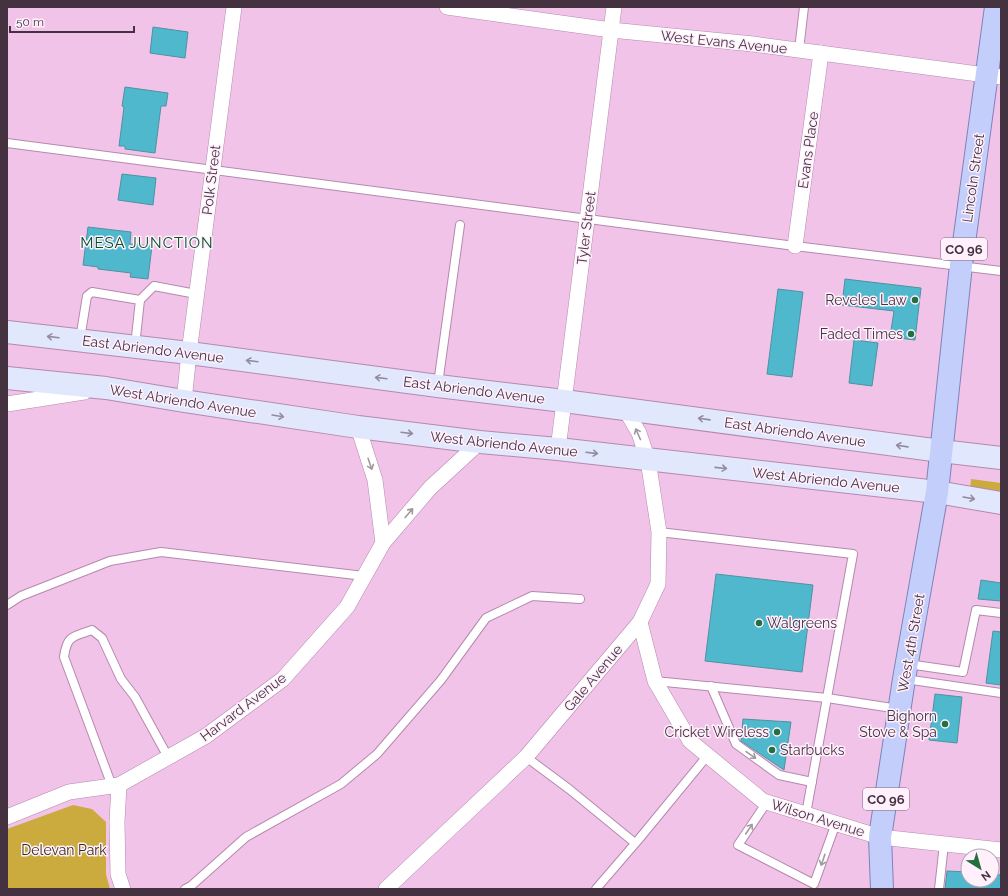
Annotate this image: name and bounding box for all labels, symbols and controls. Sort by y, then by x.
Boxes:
scale bar [10,8,134,34]
text: 50 m [16,15,44,29]
street label: West Evans Avenue [660,27,788,57]
street label: Evans Place [795,110,821,190]
street label: Lincoln Street [959,132,987,224]
street label: Polk Street [199,144,223,216]
street label: Tyler Street [574,190,598,266]
district label: MESA JUNCTION [80,234,214,252]
road number: CO 96 [941,238,987,260]
place label: Reveles Law [825,292,908,308]
marker: Reveles Law [910,295,920,305]
place label: Faded Times [820,326,903,342]
marker: Faded Times [906,329,916,339]
street label: East Abriendo Avenue [81,332,225,366]
one-way arrow [47,333,60,341]
one-way arrow [246,357,259,365]
street label: East Abriendo Avenue [402,373,546,407]
one-way arrow [375,374,388,382]
street label: West Abriendo Avenue [109,382,257,420]
one-way arrow [271,412,284,420]
street label: East Abriendo Avenue [723,414,867,450]
one-way arrow [698,415,711,423]
street label: West Abriendo Avenue [429,428,579,460]
one-way arrow [634,428,641,440]
one-way arrow [400,429,413,437]
one-way arrow [896,442,909,450]
one-way arrow [585,449,598,457]
one-way arrow [367,458,374,471]
one-way arrow [714,464,727,472]
street label: West Abriendo Avenue [751,464,901,496]
one-way arrow [962,494,975,502]
one-way arrow [404,508,413,519]
street label: West 4th Street [894,592,928,694]
place label: Walgreens [767,615,837,631]
marker: Walgreens [754,618,764,628]
street label: Gale Avenue [561,641,625,715]
street label: Harvard Avenue [197,669,289,745]
place label: Bighorn Stove & Spa [859,708,937,740]
marker: Bighorn Stove & Spa [940,719,950,729]
place label: Cricket Wireless [665,724,769,740]
marker: Cricket Wireless [772,727,782,737]
place label: Starbucks [780,742,845,758]
marker: Starbucks [767,745,777,755]
one-way arrow [745,751,756,759]
road number: CO 96 [863,788,909,810]
street label: Wilson Avenue [769,796,867,840]
one-way arrow [745,823,753,834]
park label: Delevan Park [21,842,107,858]
north arrow [960,848,1000,888]
one-way arrow [818,854,826,866]
text: N [978,868,993,883]

